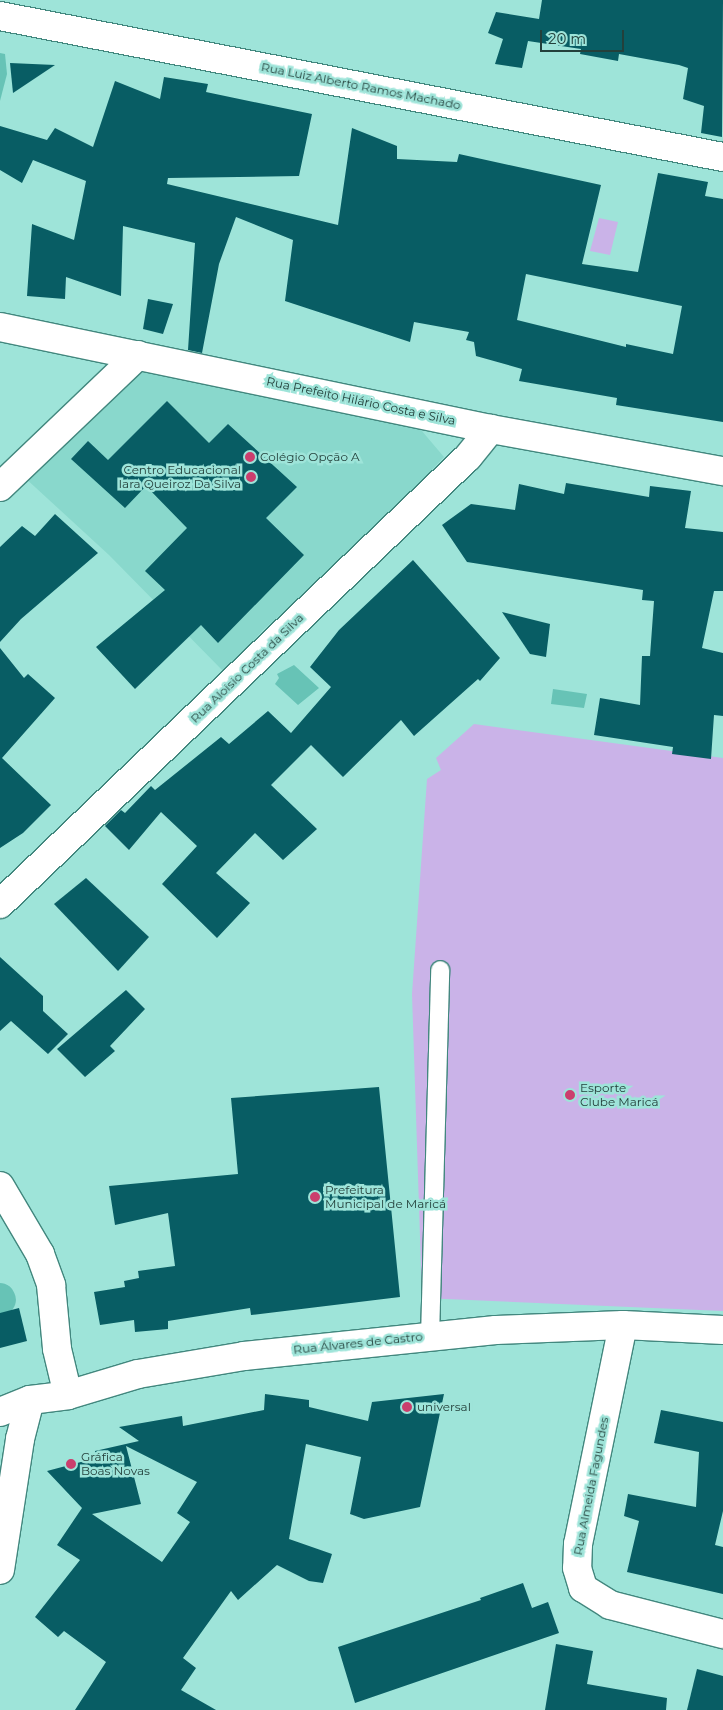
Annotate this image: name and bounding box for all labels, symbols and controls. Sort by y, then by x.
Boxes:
scale bar [543,20,627,52]
text: 20 m [548,29,586,48]
street label: Rua Luiz Alberto Ramos Machado [260,60,462,112]
street label: Rua Prefeito Hilário Costa e Silva [265,374,457,428]
place label: Colégio Opção A [260,450,360,464]
marker: Colégio Opção A [244,451,256,463]
place label: Centro Educacional Iara Queiroz Da Silva [118,463,241,491]
marker: Centro Educacional Iara Queiroz Da Silva [245,471,257,483]
street label: Rua Aloisio Costa da Silva [188,610,306,726]
place label: Esporte Clube Maricá [580,1081,659,1109]
marker: Esporte Clube Maricá [564,1089,576,1101]
place label: Prefeitura Municipal de Maricá [325,1183,446,1211]
marker: Prefeitura Municipal de Maricá [309,1191,321,1203]
street label: Rua Álvares de Castro [293,1329,423,1357]
place label: universal [417,1400,471,1414]
marker: universal [401,1401,413,1413]
street label: Rua Almeida Fagundes [571,1416,611,1556]
place label: Gráfica Boas Novas [81,1450,150,1478]
marker: Gráfica Boas Novas [65,1458,77,1470]

